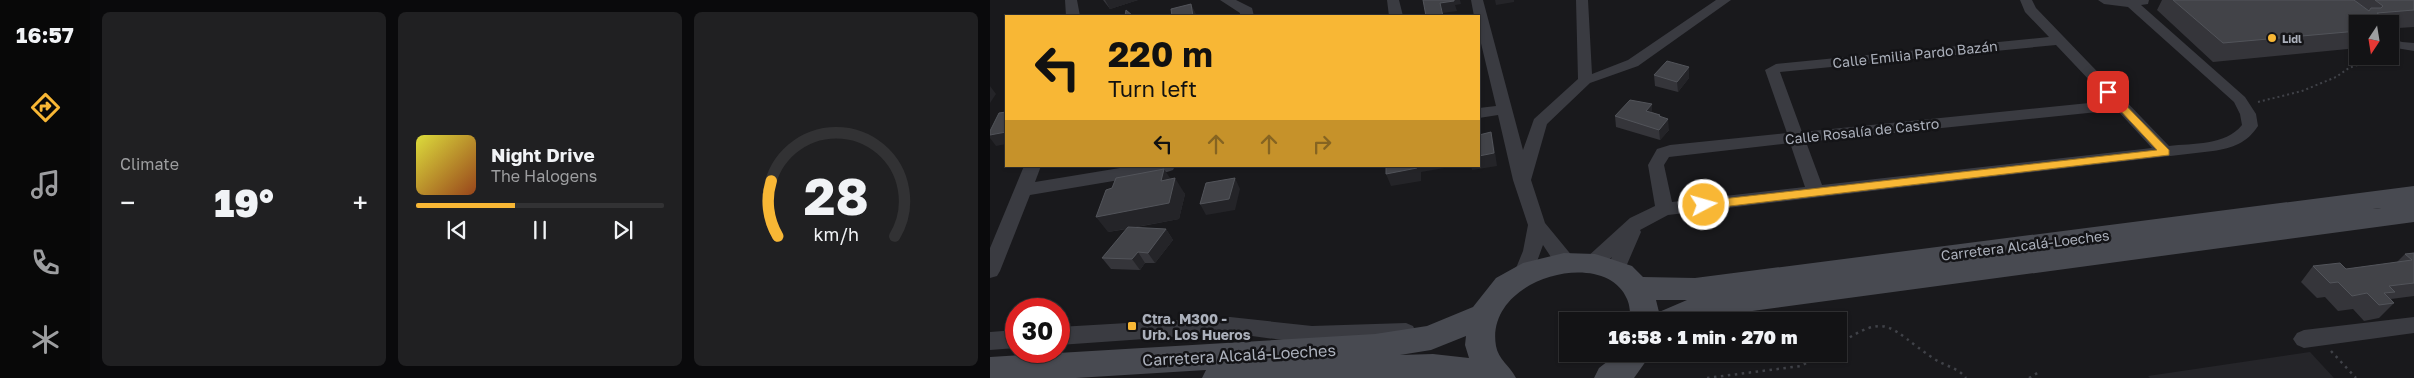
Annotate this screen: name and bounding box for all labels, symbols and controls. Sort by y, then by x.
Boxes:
north arrow [2349,15,2399,65]
map controls [2349,15,2399,65]
text: 16:57 [16,21,74,48]
marker: Lidl [2266,32,2278,44]
place label: Lidl [2282,32,2302,45]
text: 220 m [1108,33,1213,75]
icon: left [1025,35,1090,100]
street label: Calle Emilia Pardo Bazán [1832,37,1998,71]
pin [2087,71,2129,113]
text: Turn left [1108,75,1197,102]
icon: arrive [2094,78,2122,106]
icon: directions [28,90,63,125]
street label: Calle Rosalía de Castro [1784,114,1940,148]
icon: left [1149,130,1177,158]
icon: ahead [1202,130,1230,158]
icon: ahead [1255,130,1283,158]
icon: right [1308,130,1336,158]
text: Night Drive [491,143,595,166]
text: Climate [120,154,179,174]
text: 28 [803,164,869,226]
text: The Halogens [491,166,597,186]
icon: music [28,167,63,202]
position arrow [1677,178,1729,230]
text: 19° [214,180,274,225]
text: − [120,186,135,219]
text: + [353,186,368,219]
icon: previous [443,216,471,244]
icon: pause [526,216,554,244]
icon: next [609,216,637,244]
text: km/h [813,223,859,245]
street label: Carretera Alcalá-Loeches [1940,226,2110,264]
icon: phone [28,245,63,280]
speed limit sign: 30 [1005,298,1070,363]
place label: Ctra. M300 - Urb. Los Hueros [1142,310,1251,343]
marker: Ctra. M300 - Urb. Los Hueros [1126,320,1138,332]
icon: climate [28,322,63,357]
text: 16:58 · 1 min · 270 m [1609,325,1797,348]
street label: Carretera Alcalá-Loeches [1142,340,1336,370]

